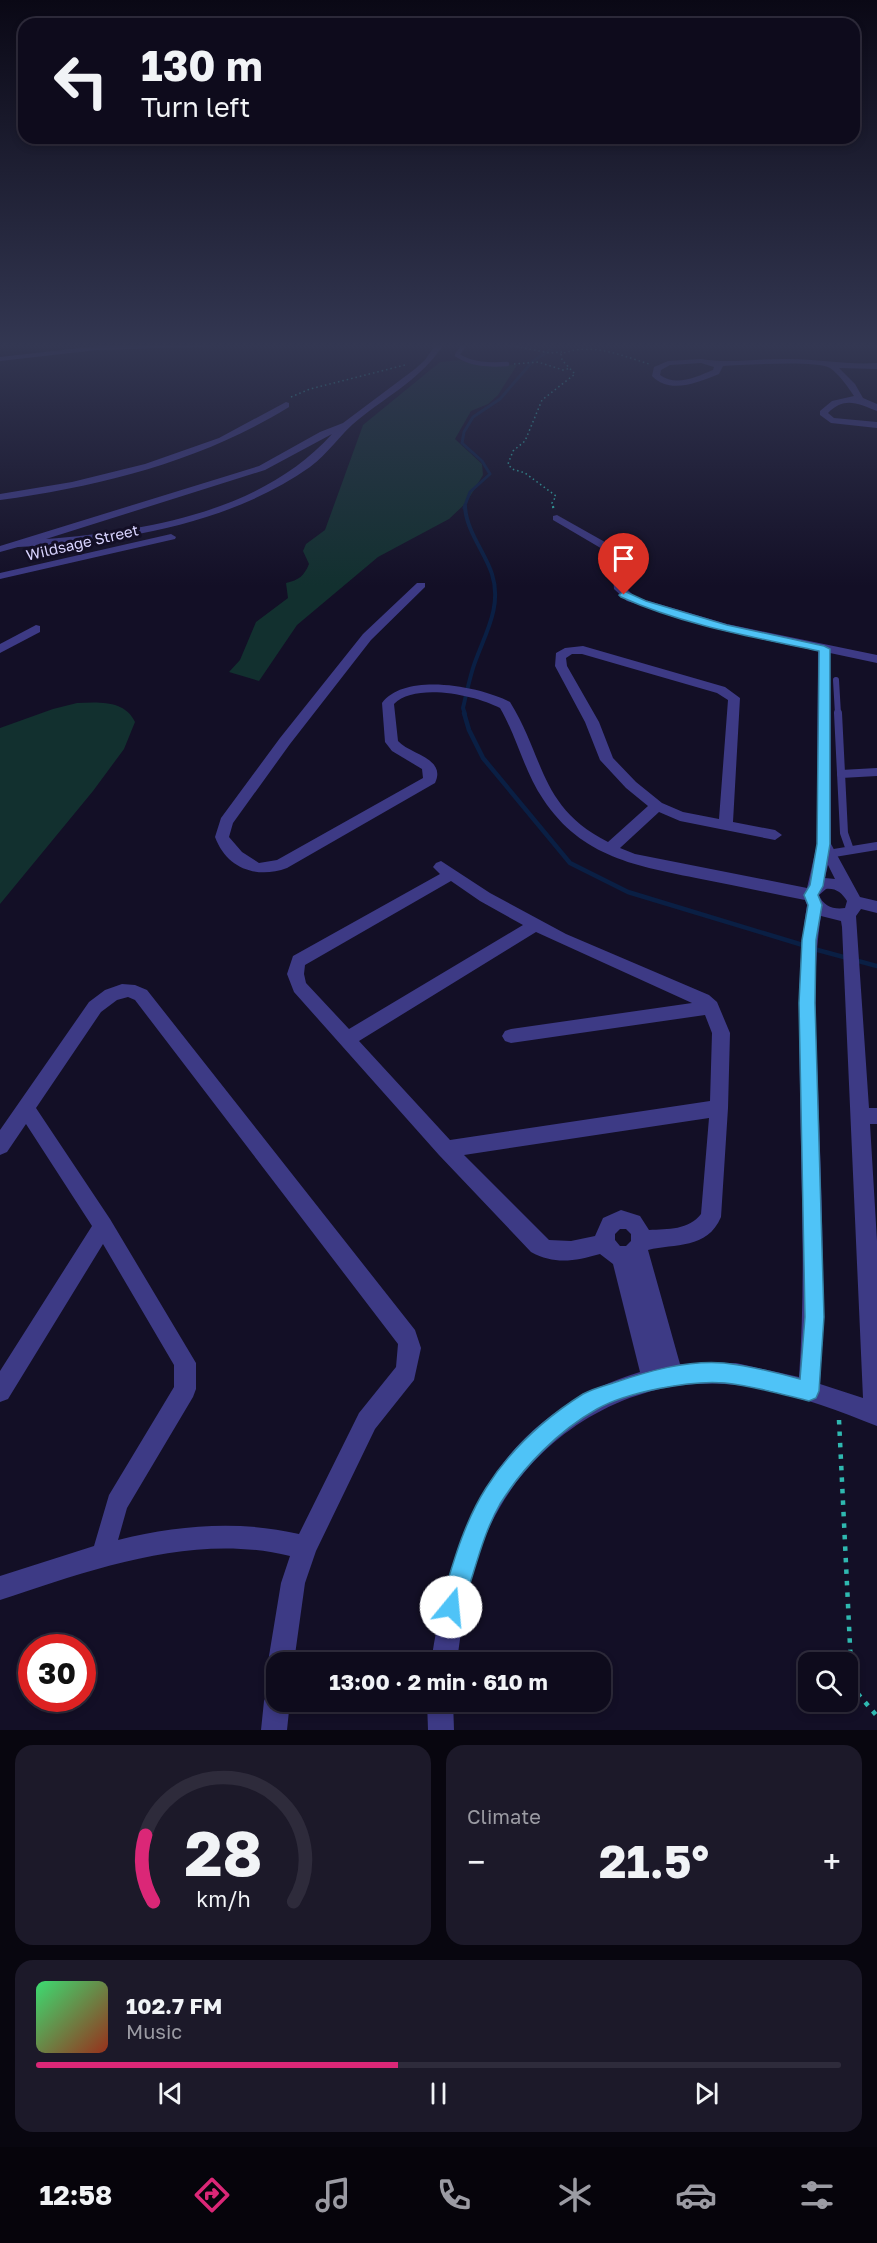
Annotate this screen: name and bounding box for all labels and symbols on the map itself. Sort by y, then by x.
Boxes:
street label: Wildsage Street [24,520,140,564]
pin [598,533,649,595]
position arrow [419,1575,483,1639]
speed limit sign: 30 [18,1634,96,1712]

